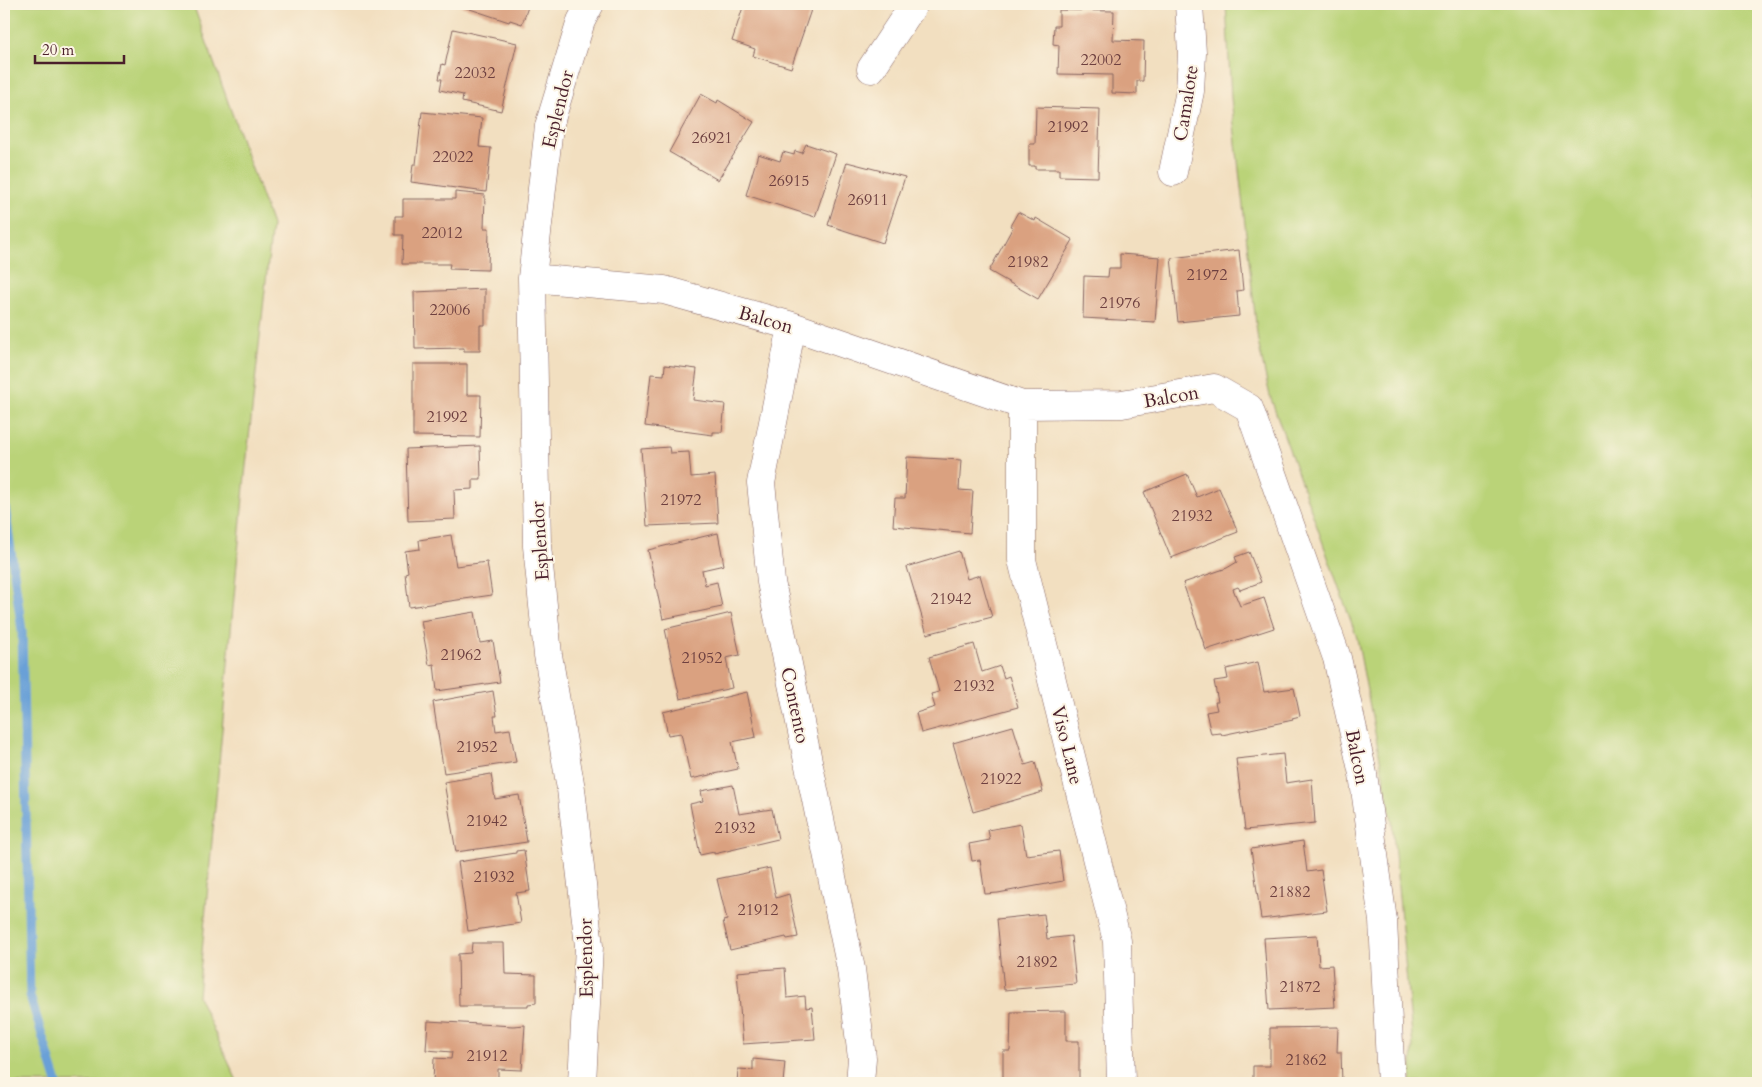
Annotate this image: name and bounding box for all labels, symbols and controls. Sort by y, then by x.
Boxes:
scale bar [35,32,124,64]
text: 20 m [42,40,74,60]
house number: 22002 [1081,49,1121,71]
house number: 22032 [455,62,495,84]
street label: Camalote [1167,63,1205,143]
street label: Esplendor [536,67,580,151]
house number: 21992 [1048,116,1088,138]
house number: 26921 [692,127,732,149]
house number: 22022 [433,146,473,168]
house number: 26915 [769,170,809,192]
house number: 26911 [848,189,888,211]
house number: 22012 [422,222,462,244]
house number: 21982 [1008,251,1048,273]
house number: 21972 [1187,264,1227,286]
house number: 21976 [1100,292,1140,314]
house number: 22006 [430,299,470,321]
street label: Balcon [735,300,796,340]
street label: Balcon [1141,379,1201,415]
house number: 21992 [427,406,467,428]
house number: 21972 [661,489,701,511]
street label: Esplendor [524,500,556,582]
house number: 21932 [1172,505,1212,527]
house number: 21942 [931,588,971,610]
house number: 21962 [441,644,481,666]
house number: 21952 [682,647,722,669]
street label: Contento [774,665,816,746]
house number: 21932 [954,675,994,697]
street label: Viso Lane [1045,703,1089,787]
street label: Balcon [1339,727,1375,787]
house number: 21952 [457,736,497,758]
house number: 21922 [981,768,1021,790]
house number: 21942 [467,810,507,832]
house number: 21932 [715,817,755,839]
house number: 21932 [474,866,514,888]
house number: 21882 [1270,881,1310,903]
house number: 21912 [738,899,778,921]
street label: Esplendor [572,918,600,998]
house number: 21892 [1017,951,1057,973]
house number: 21872 [1280,976,1320,998]
house number: 21912 [467,1045,507,1067]
house number: 21862 [1286,1049,1326,1071]

